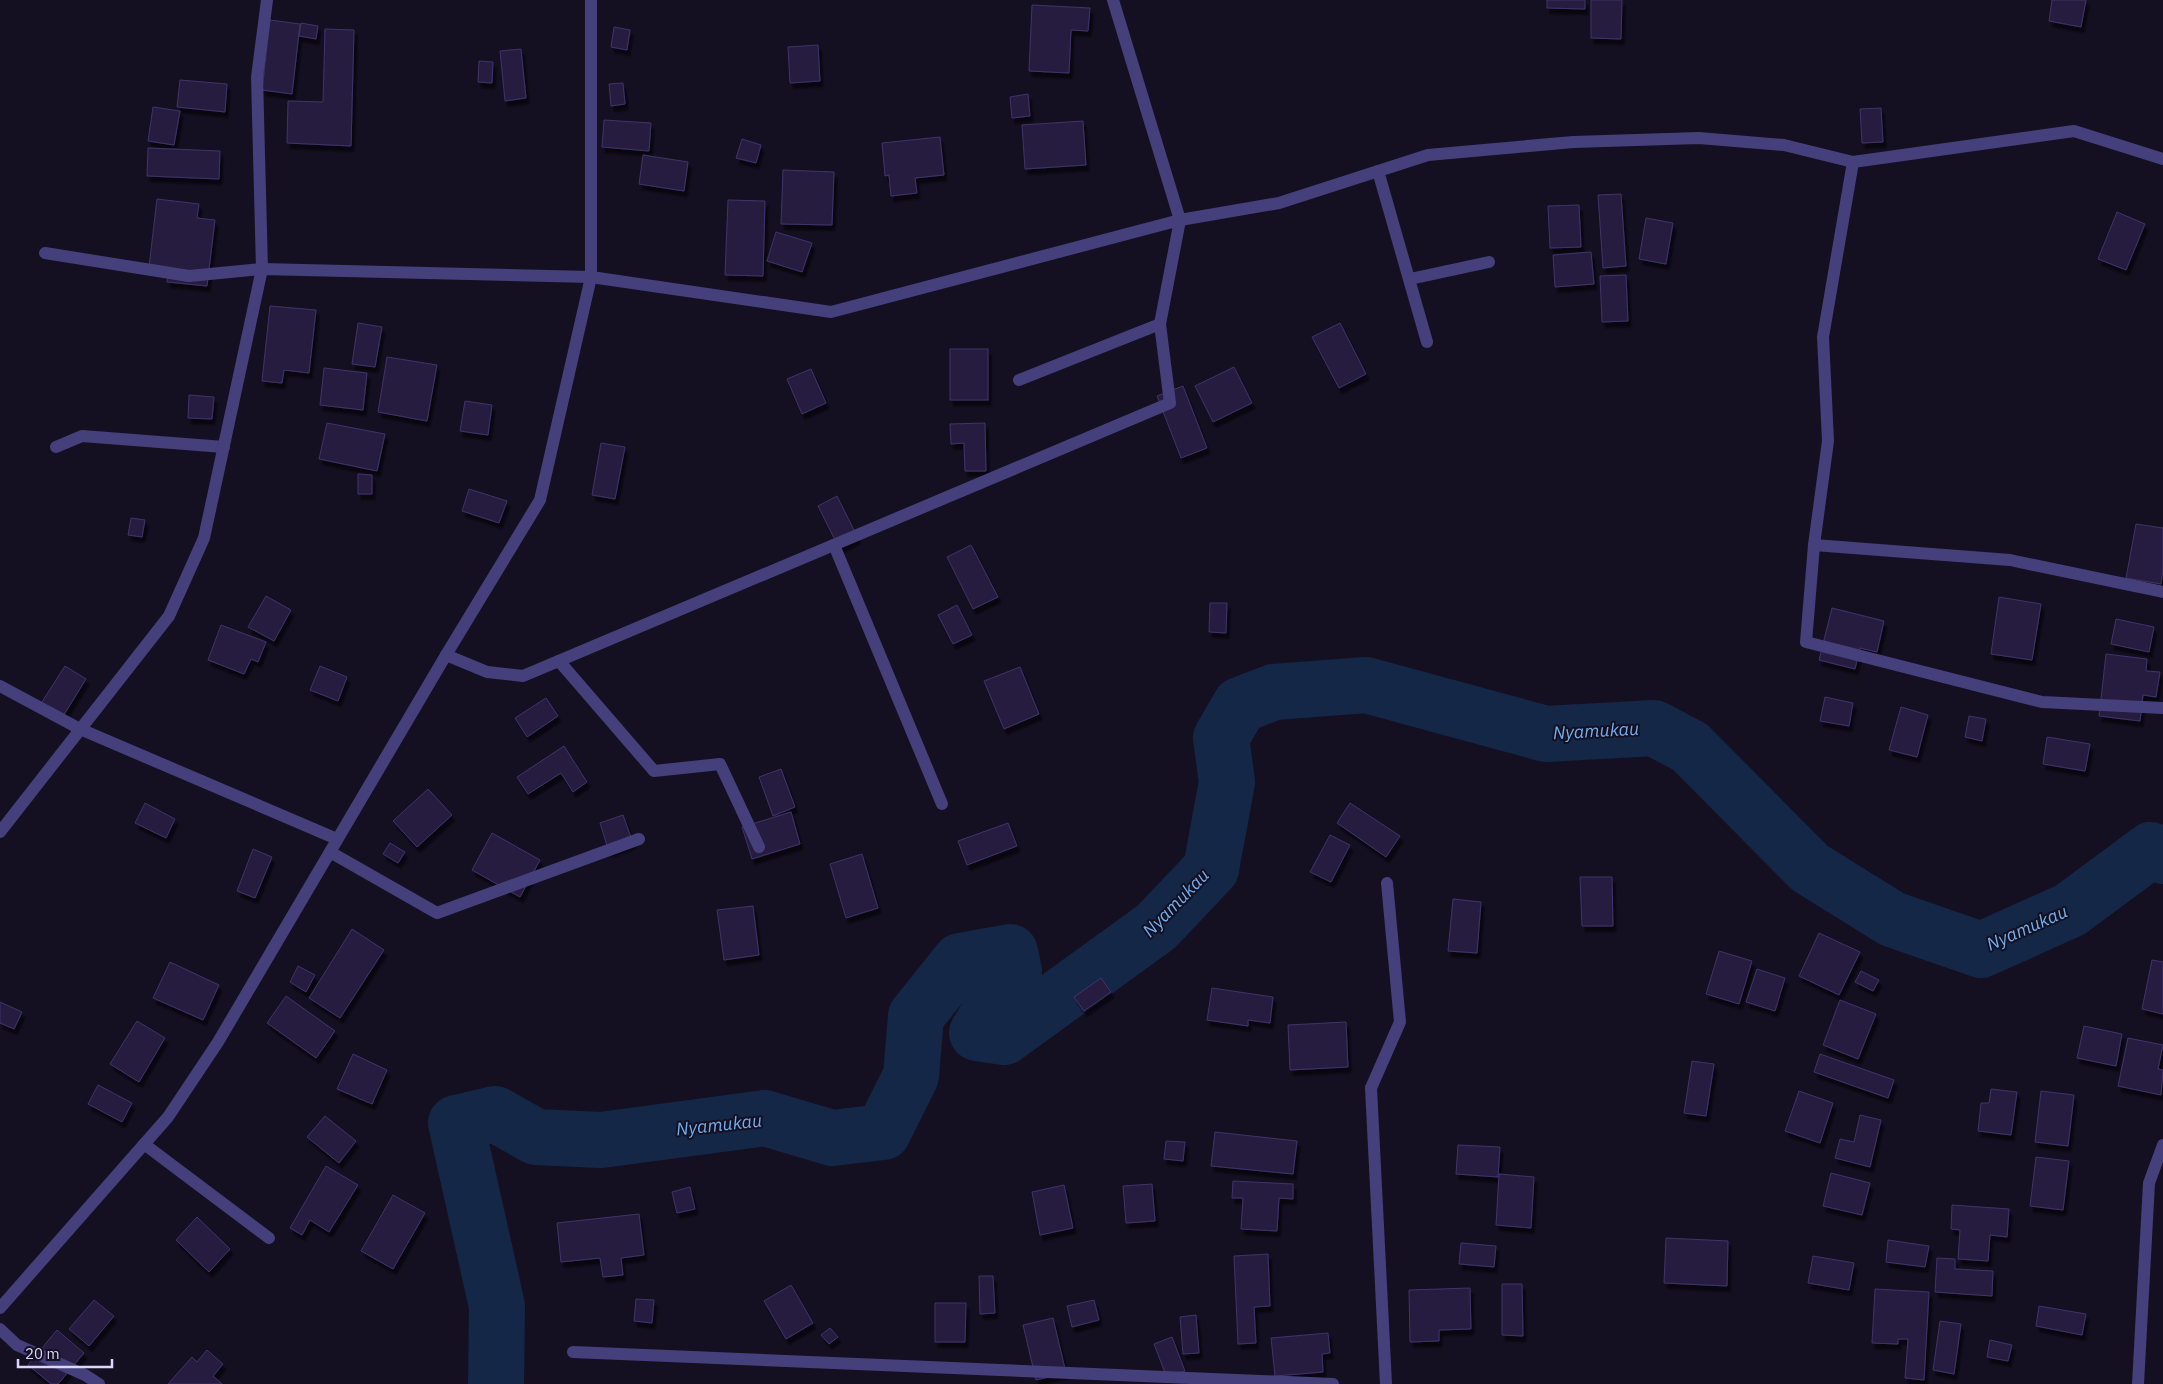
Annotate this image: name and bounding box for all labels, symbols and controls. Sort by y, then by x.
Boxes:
water label: Nyamukau [1552,717,1640,744]
water label: Nyamukau [1137,864,1214,942]
water label: Nyamukau [1983,899,2071,956]
water label: Nyamukau [675,1109,763,1140]
scale bar [18,1336,111,1368]
text: 20 m [25,1344,60,1363]

